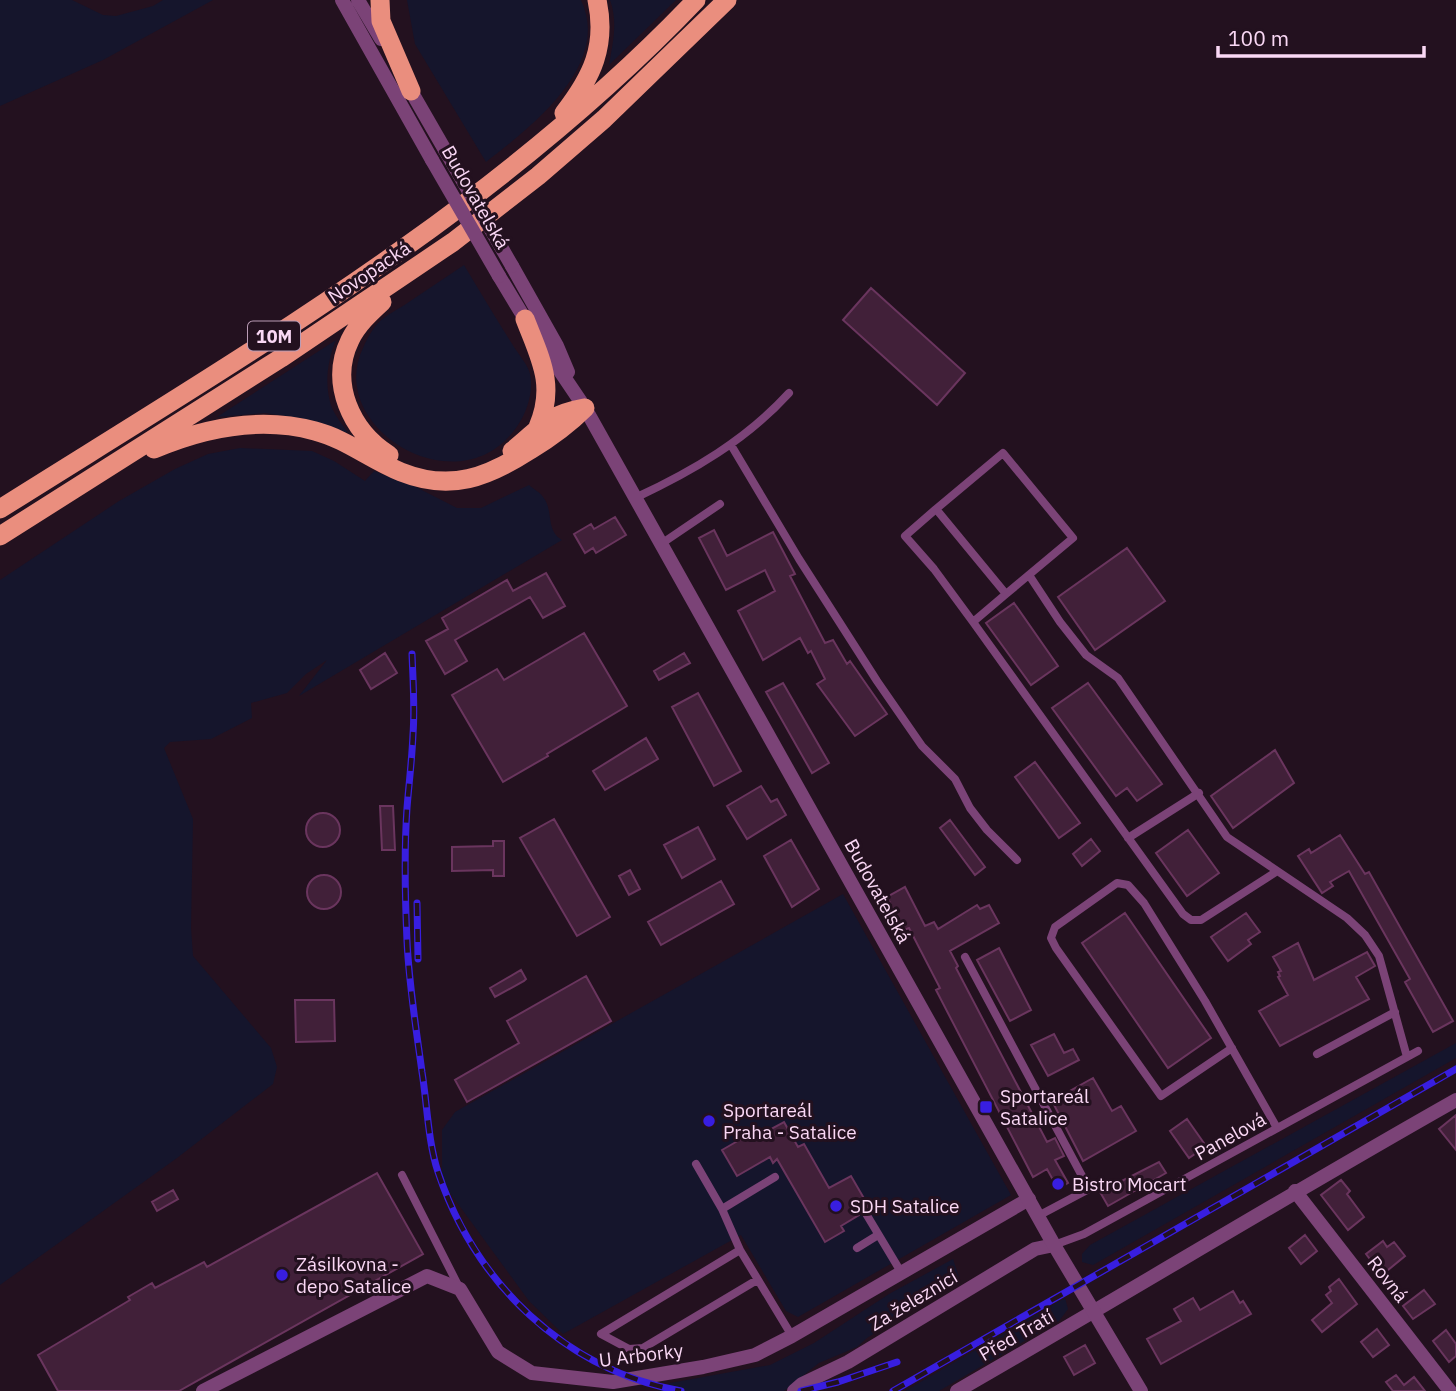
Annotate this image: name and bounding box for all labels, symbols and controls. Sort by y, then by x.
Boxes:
scale bar [1218,14,1424,58]
text: 100 m [1228,24,1289,52]
street label: Budovatelská [437,141,515,253]
street label: Novopacká [323,236,415,308]
road number: 10M [248,322,300,350]
street label: Budovatelská [839,835,917,947]
place label: Sportareál Satalice [1000,1084,1089,1130]
place label: Sportareál Praha - Satalice [723,1098,857,1144]
marker: Sportareál Satalice [978,1099,994,1115]
street label: Panelová [1190,1107,1270,1165]
marker: Sportareál Praha - Satalice [701,1113,717,1129]
place label: Bistro Mocart [1072,1172,1186,1196]
marker: Bistro Mocart [1050,1176,1066,1192]
place label: SDH Satalice [850,1194,960,1218]
marker: SDH Satalice [828,1198,844,1214]
street label: Rovná [1362,1251,1414,1307]
place label: Zásilkovna - depo Satalice [296,1252,411,1298]
street label: Za železnicí [864,1264,962,1336]
marker: Zásilkovna - depo Satalice [274,1267,290,1283]
street label: Před Tratí [974,1304,1058,1366]
street label: U Arborky [598,1338,685,1372]

